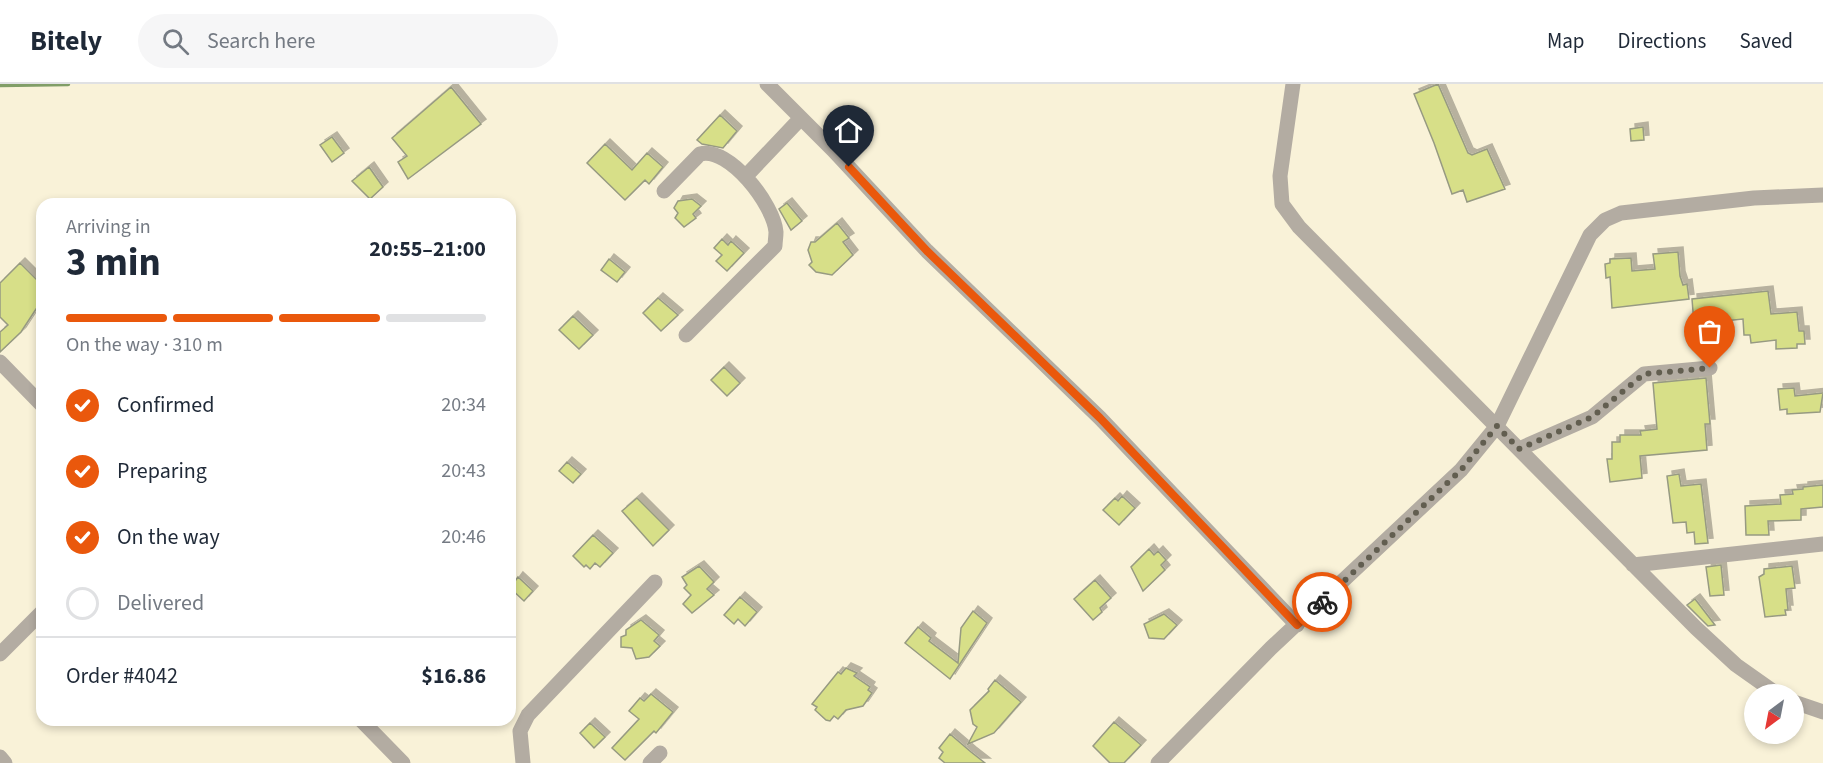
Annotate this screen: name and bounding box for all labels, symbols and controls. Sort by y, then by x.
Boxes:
search box [138,14,558,68]
text: Bitely [30,21,102,61]
icon: search [159,25,192,58]
text: Search here [207,25,315,57]
text: Map [1547,26,1585,56]
text: Directions [1618,26,1706,56]
text: Saved [1739,26,1793,56]
pin [823,105,874,167]
icon: home [832,114,865,147]
text: Arriving in [66,213,151,241]
text: 20:55–21:00 [369,233,486,265]
text: 3 min [66,235,161,291]
pin [1684,306,1735,368]
icon: bag [1693,315,1726,348]
text: On the way · 310 m [66,331,223,359]
icon: check [66,389,99,422]
text: Confirmed [117,389,214,421]
text: 20:34 [441,391,486,419]
icon: check [66,455,99,488]
text: Preparing [117,455,207,487]
text: 20:43 [441,457,486,485]
icon: check [66,521,99,554]
text: On the way [117,521,220,553]
text: 20:46 [441,523,486,551]
courier [1292,572,1352,632]
icon: bike [1306,586,1339,619]
text: Delivered [117,587,204,619]
text: Order #4042 [66,660,178,692]
text: $16.86 [421,660,486,692]
north arrow [1744,684,1804,744]
map controls [1744,684,1804,744]

